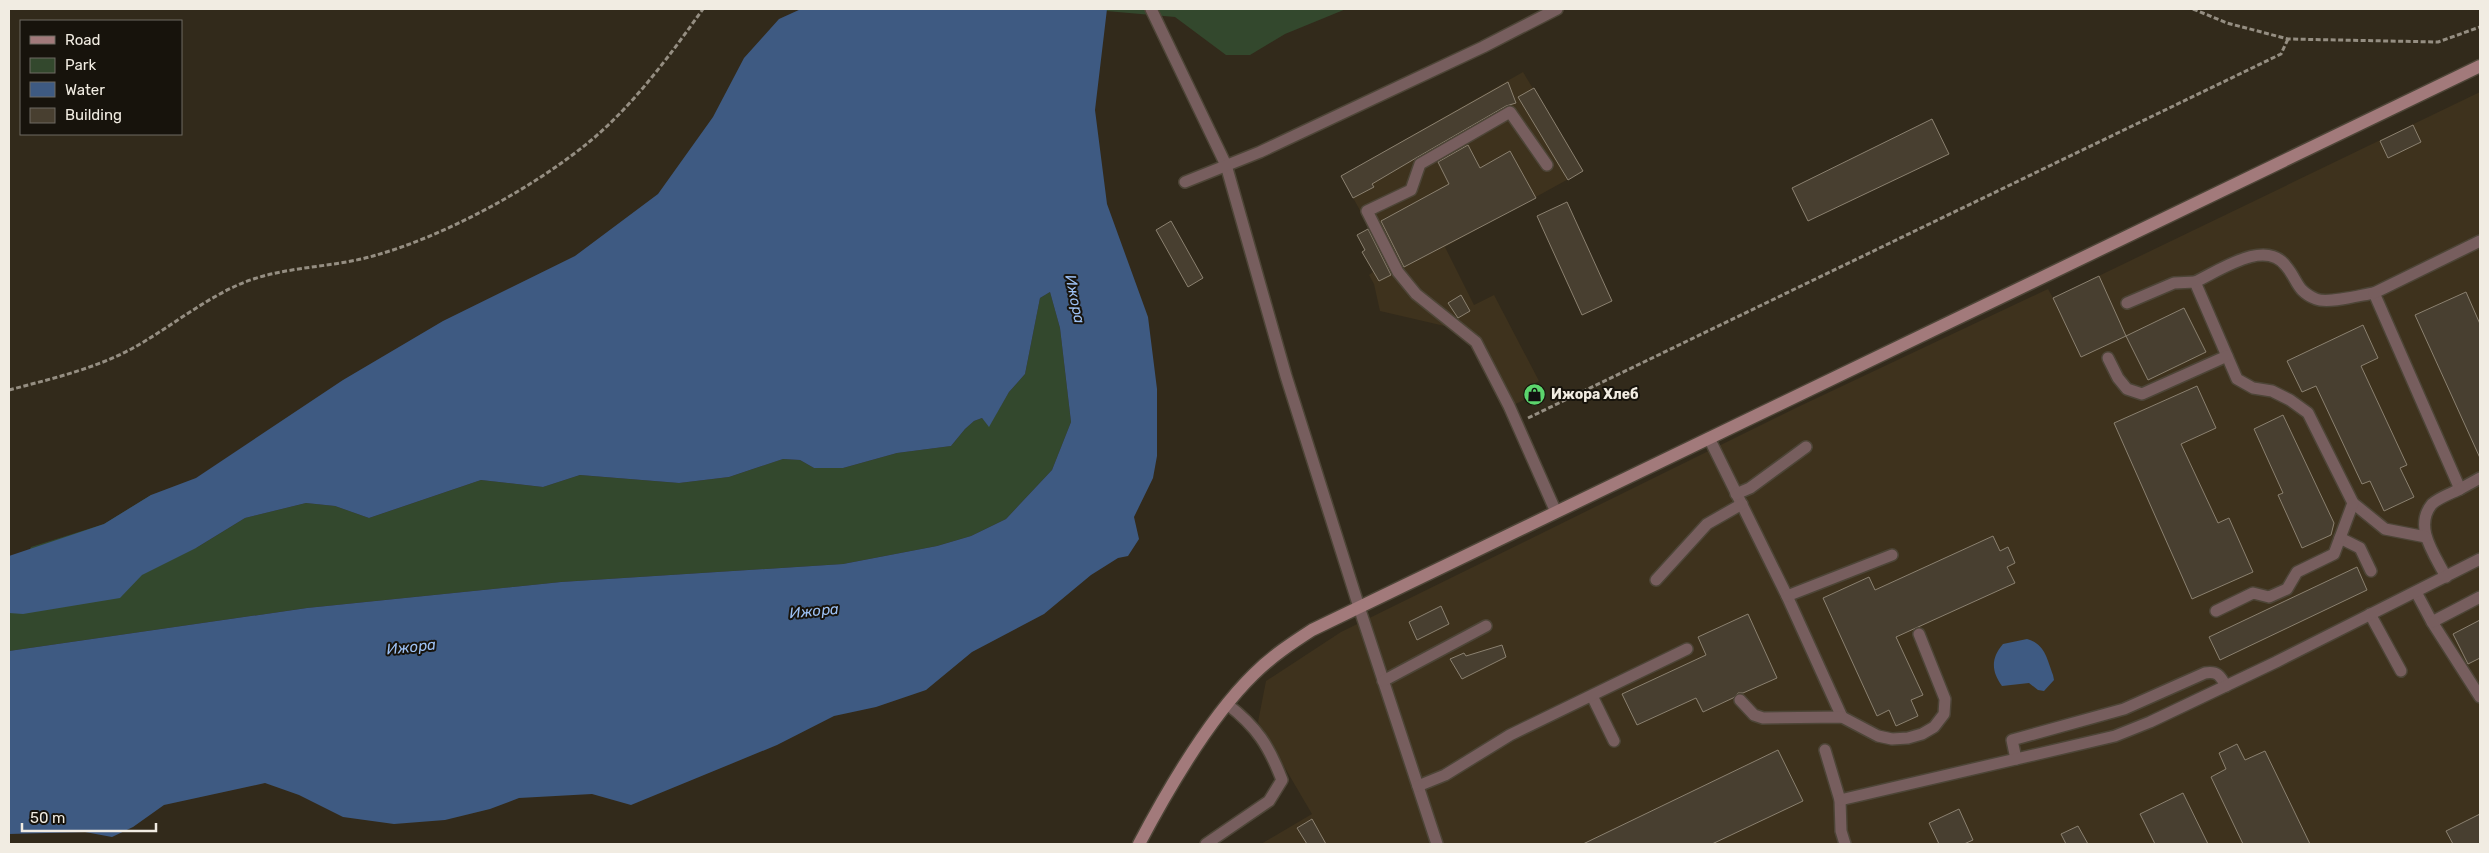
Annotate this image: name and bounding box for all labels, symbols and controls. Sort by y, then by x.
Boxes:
legend [20,20,182,135]
text: Road [65,31,101,49]
text: Park [65,56,96,74]
text: Water [65,81,105,99]
text: Building [65,106,122,124]
water label: Ижора [1061,273,1089,325]
shop icon: Ижора Хлеб [1523,382,1547,406]
place label: Ижора Хлеб [1551,386,1639,403]
water label: Ижора [789,600,840,622]
water label: Ижора [385,635,437,659]
scale bar [22,800,156,832]
text: 50 m [30,809,65,827]

